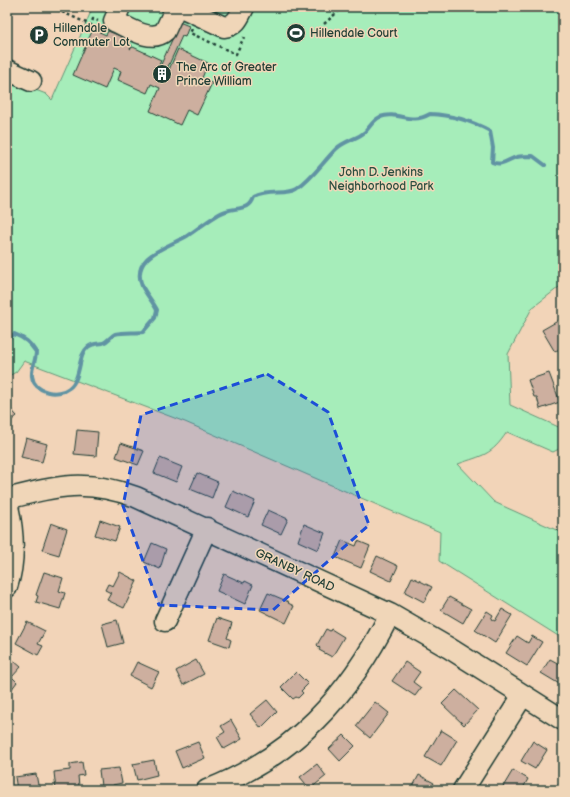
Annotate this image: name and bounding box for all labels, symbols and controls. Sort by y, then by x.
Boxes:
place label: Hillendale Commuter Lot [53,21,130,50]
sports icon: Hillendale Court [285,22,307,44]
parking icon: Hillendale Commuter Lot [28,24,50,46]
place label: Hillendale Court [310,26,398,41]
place label: The Arc of Greater Prince William [176,60,277,89]
building icon: The Arc of Greater Prince William [151,63,173,85]
park label: John D. Jenkins Neighborhood Park [329,165,434,194]
street label: GRANBY ROAD [253,546,337,595]

